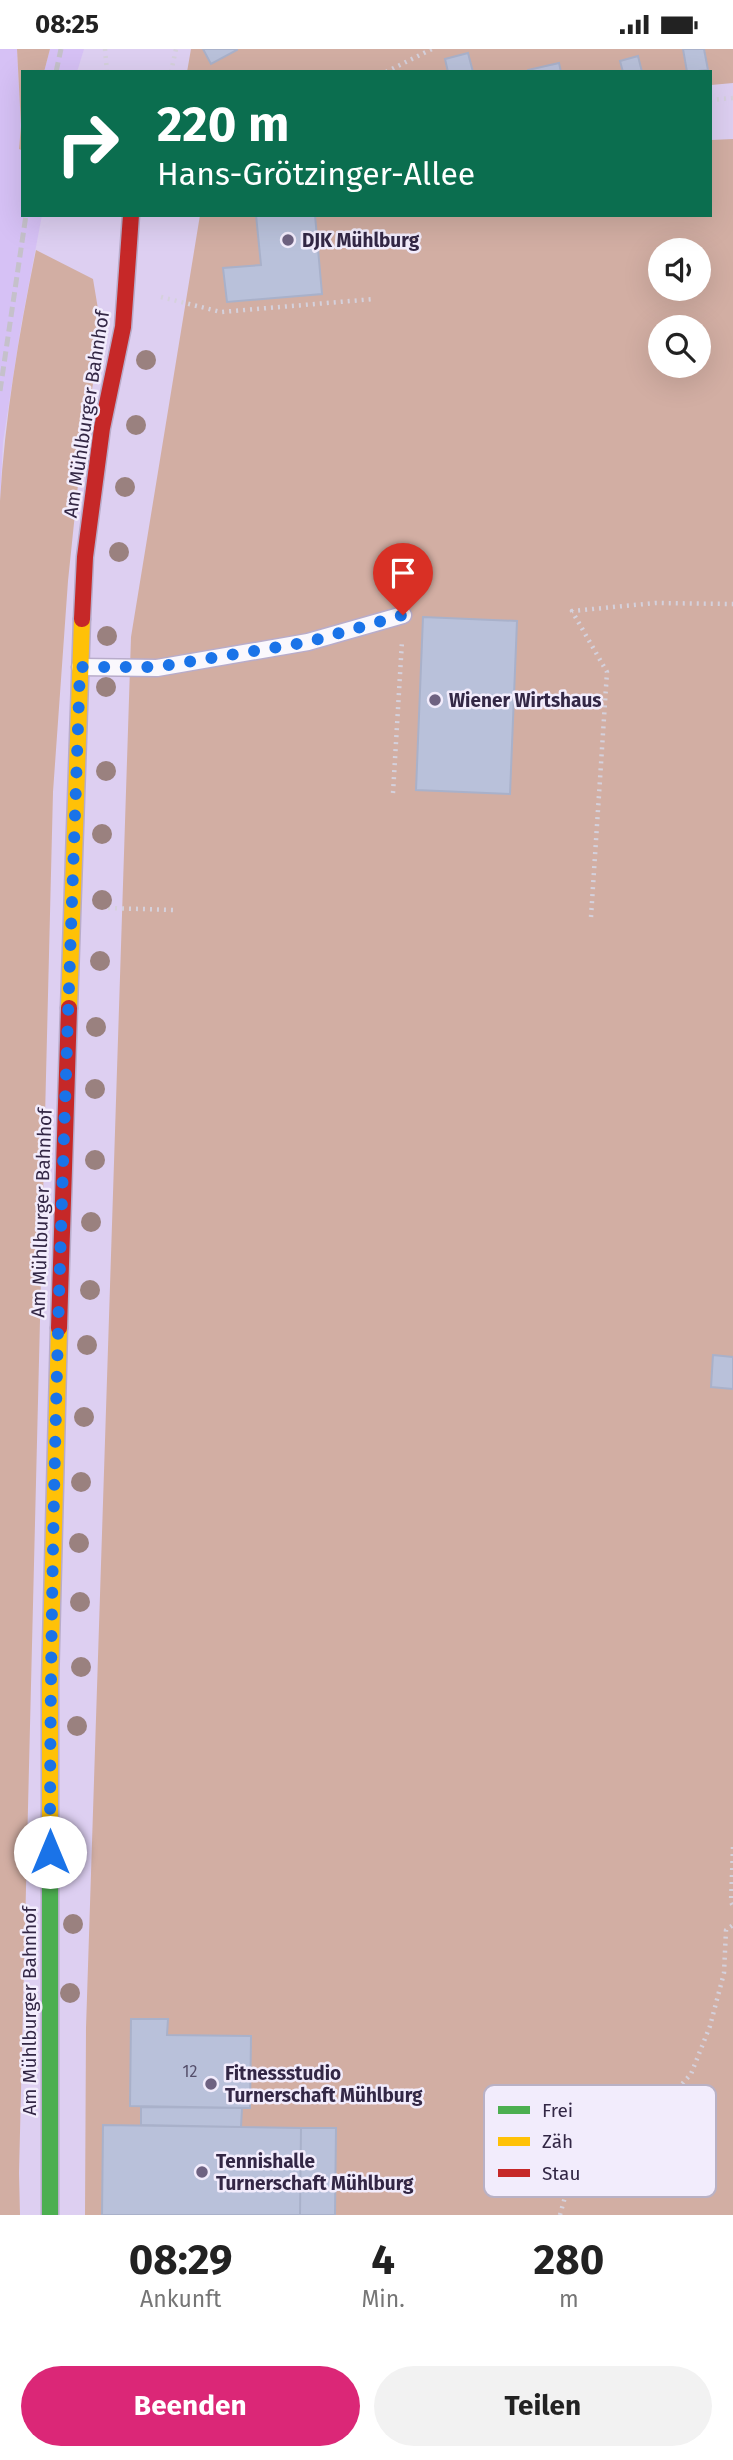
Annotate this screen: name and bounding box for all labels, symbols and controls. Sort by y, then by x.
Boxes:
text: 08:25 [35,9,99,40]
text: 220 m [157,95,289,154]
icon: right [42,98,133,189]
text: Hans-Grötzinger-Allee [157,155,475,193]
place label: DJK Mühlburg [302,229,420,252]
marker: DJK Mühlburg [280,232,296,248]
map controls [648,238,711,378]
button: sound [648,238,711,301]
street label: Am Mühlburger Bahnhof [59,307,114,519]
button: search [648,315,711,378]
pin [373,543,433,615]
icon: arrive [384,554,422,592]
place label: Wiener Wirtshaus [449,689,602,712]
marker: Wiener Wirtshaus [427,692,443,708]
street label: Am Mühlburger Bahnhof [26,1106,57,1318]
position arrow [13,1815,87,1889]
street label: Am Mühlburger Bahnhof [18,1905,41,2116]
house number: 12 [183,2062,197,2081]
place label: Fitnessstudio Turnerschaft Mühlburg [225,2062,423,2107]
marker: Fitnessstudio Turnerschaft Mühlburg [203,2076,219,2092]
legend [484,2085,716,2197]
text: Frei [542,2099,573,2122]
text: Zäh [542,2130,573,2153]
place label: Tennishalle Turnerschaft Mühlburg [216,2150,414,2195]
text: Stau [542,2162,580,2185]
marker: Tennishalle Turnerschaft Mühlburg [194,2164,210,2180]
text: 08:29 [129,2235,233,2285]
text: 4 [371,2235,395,2285]
text: 280 [534,2235,604,2285]
text: Ankunft [140,2285,221,2313]
text: Min. [361,2285,405,2313]
text: m [559,2285,579,2313]
button: Beenden [21,2366,360,2446]
button: Teilen [374,2366,712,2446]

